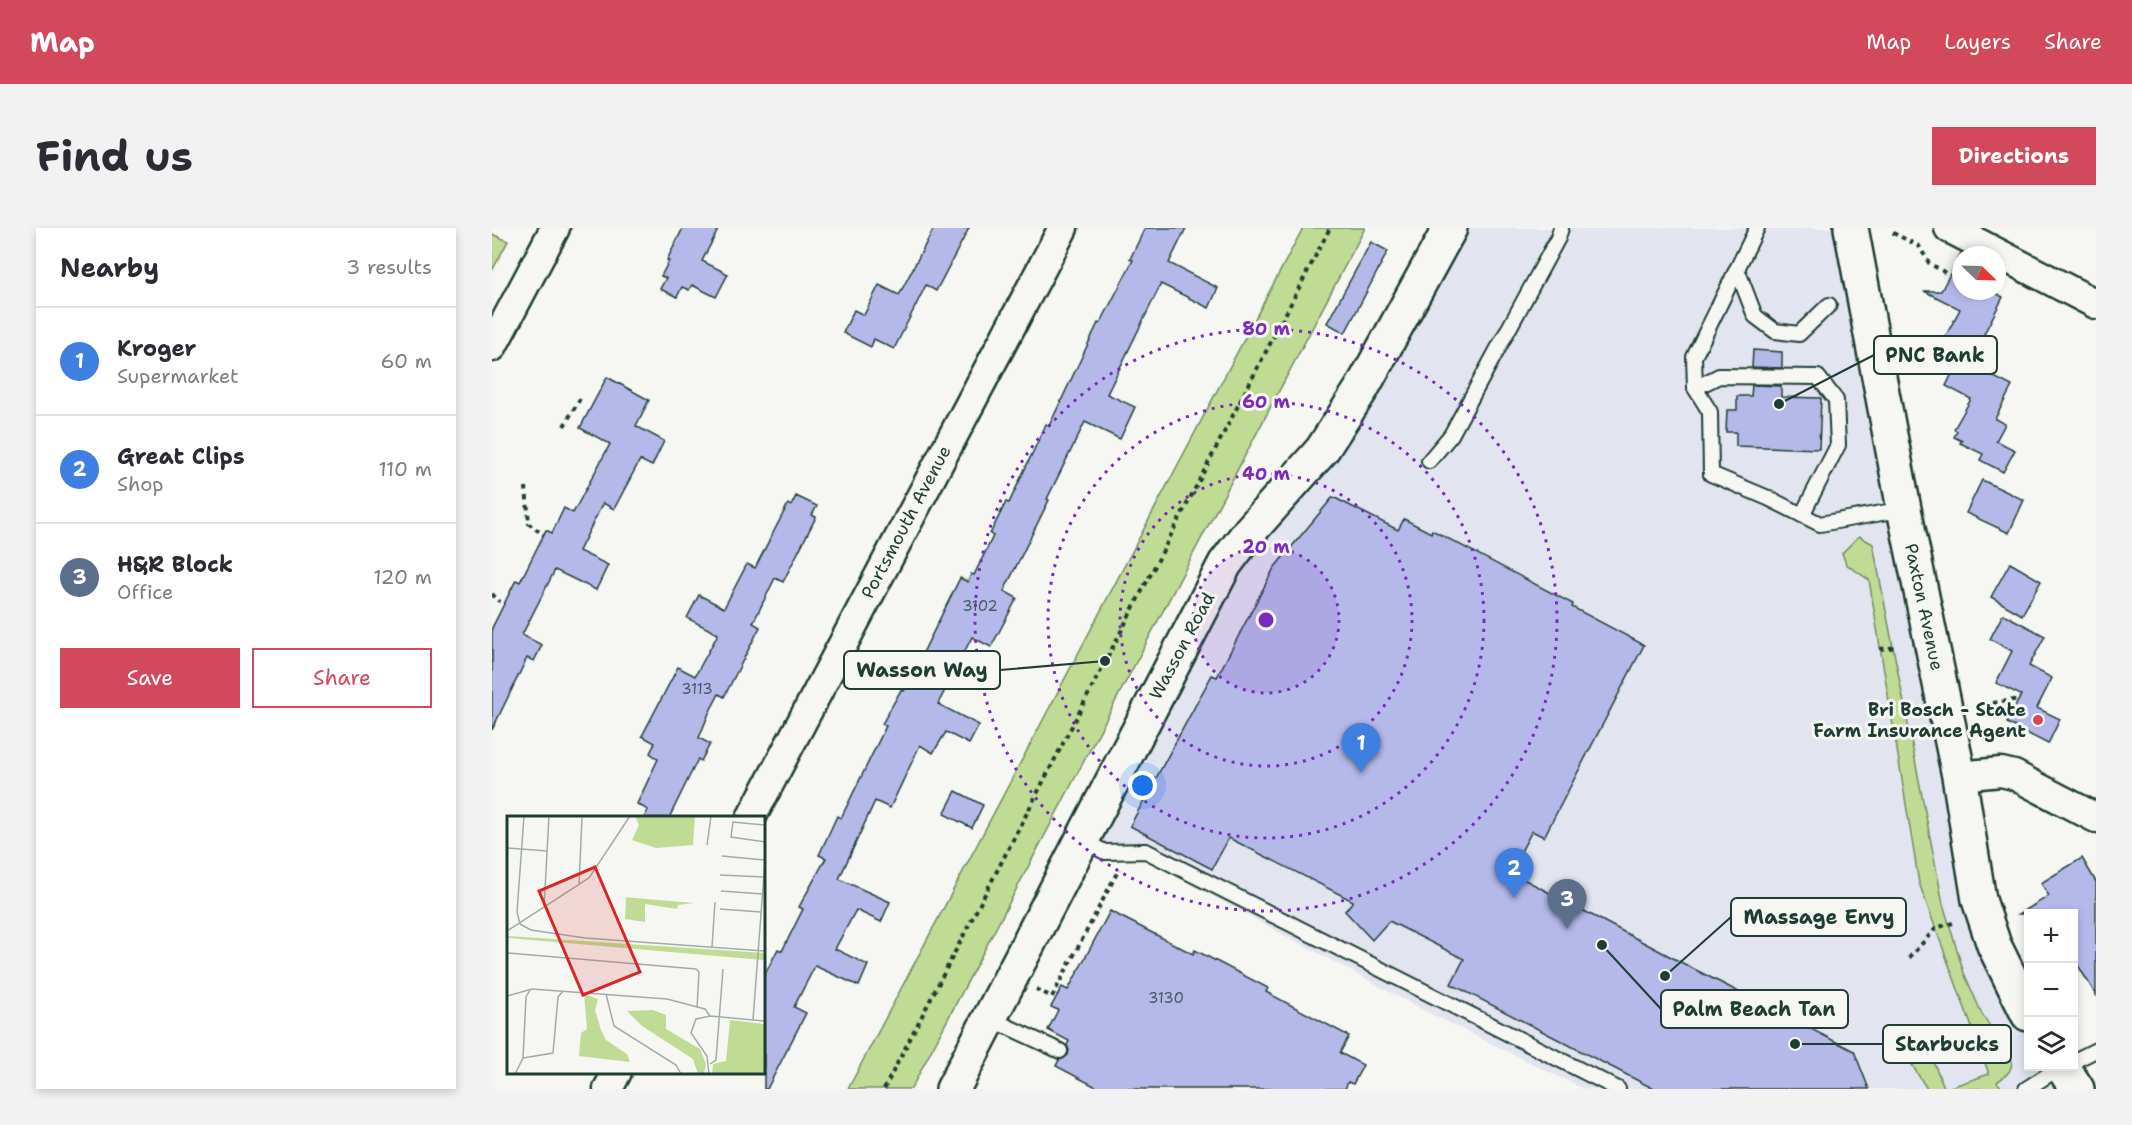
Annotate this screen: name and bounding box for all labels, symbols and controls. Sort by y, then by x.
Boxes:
text: Map [30,23,95,61]
text: Map [1866,28,1911,56]
text: Layers [1944,28,2011,56]
text: Share [2044,28,2102,56]
button: Directions [1932,127,2096,185]
text: Find us [36,128,193,184]
north arrow [1952,246,2006,300]
text: Nearby [60,250,159,285]
text: 3 results [346,254,432,280]
text: 80 m [1242,317,1290,341]
text: Kroger [117,334,196,363]
callout: PNC Bank [1874,336,1997,374]
text: PNC Bank [1885,342,1985,368]
text: 1 [75,348,84,374]
text: 60 m [380,348,432,374]
text: Supermarket [117,363,239,389]
text: 60 m [1242,390,1290,414]
street label: Portsmouth Avenue [855,441,957,603]
text: Great Clips [117,442,245,471]
text: 2 [73,456,87,482]
text: 110 m [378,456,432,482]
text: 40 m [1242,462,1290,486]
text: Shop [117,471,164,497]
text: 20 m [1242,535,1290,559]
street label: Paxton Avenue [1899,541,1949,673]
text: H&R Block [117,550,233,579]
text: 3 [73,564,87,590]
text: 120 m [373,564,432,590]
text: Office [117,579,173,605]
street label: Wasson Road [1144,588,1220,704]
house number: 3102 [962,596,998,616]
centre of rings [1256,610,1276,630]
button: Save [60,648,240,708]
button: Share [252,648,432,708]
callout: Wasson Way [844,651,1000,689]
text: Wasson Way [856,657,988,683]
house number: 3113 [681,679,713,699]
place label: Bri Bosch - State Farm Insurance Agent [1813,698,2026,743]
marker: Bri Bosch - State Farm Insurance Agent [2031,713,2045,727]
pin: 1 [1342,724,1380,773]
your location [1128,771,1157,800]
inset map [507,816,765,1074]
pin: 2 [1494,848,1534,898]
pin: 3 [1548,880,1586,929]
callout: Massage Envy [1731,898,1906,936]
text: Massage Envy [1744,904,1894,930]
map controls [2024,909,2078,1071]
button: + [2024,909,2078,963]
button: − [2024,963,2078,1017]
house number: 3130 [1148,988,1184,1008]
callout: Palm Beach Tan [1661,990,1848,1028]
text: Palm Beach Tan [1673,996,1835,1022]
button: layers [2024,1017,2078,1071]
callout: Starbucks [1883,1025,2011,1063]
text: Starbucks [1895,1031,1999,1057]

